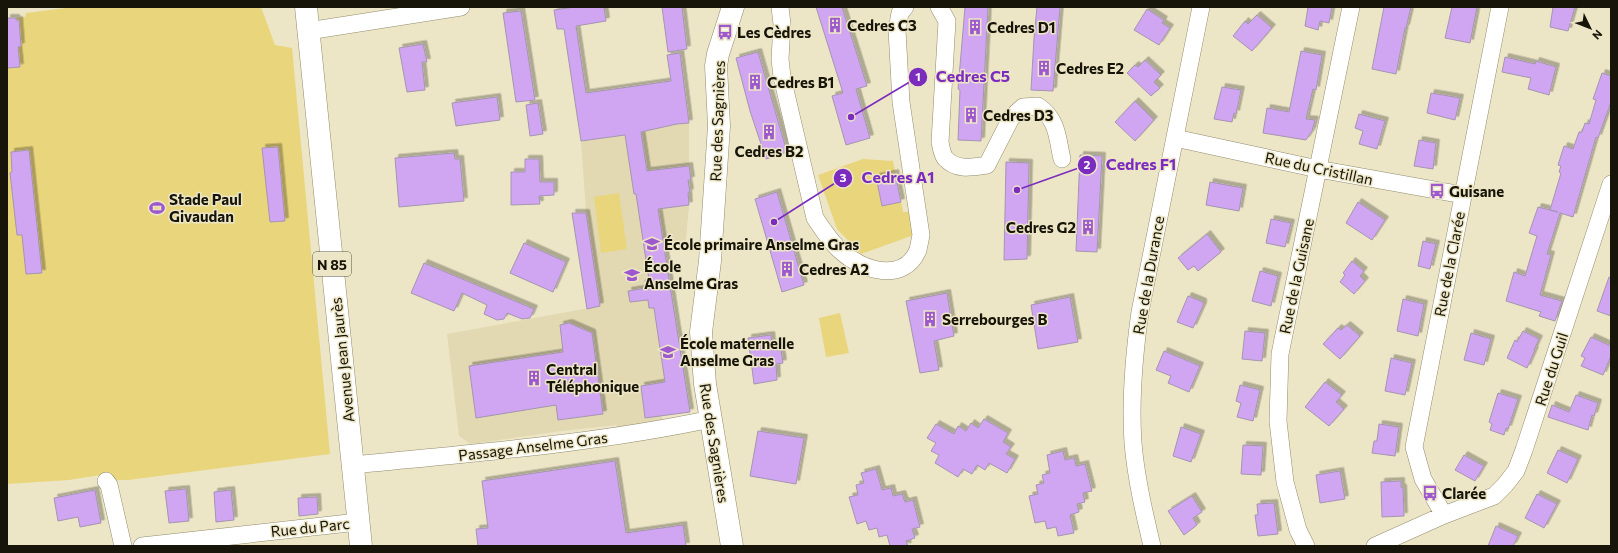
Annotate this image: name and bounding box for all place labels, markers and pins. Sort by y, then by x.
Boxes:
building icon: Cedres C3 [826,16,844,34]
place label: Cedres C3 [847,16,917,34]
building icon: Cedres D1 [966,18,984,36]
place label: Cedres D1 [987,18,1055,36]
bus stop icon: Les Cèdres [716,23,734,41]
place label: Les Cèdres [737,23,811,41]
building icon: Cedres E2 [1035,59,1053,77]
place label: Cedres E2 [1056,59,1124,77]
callout: Cedres C5 [908,63,1018,91]
building icon: Cedres B1 [746,73,764,91]
place label: Cedres B1 [767,73,834,91]
building icon: Cedres D3 [962,106,980,124]
place label: Cedres D3 [983,106,1054,124]
building icon: Cedres B2 [760,123,778,141]
place label: Cedres B2 [734,142,804,160]
callout: Cedres F1 [1077,151,1184,179]
callout: Cedres A1 [833,164,942,192]
bus stop icon: Guisane [1428,182,1446,200]
place label: Guisane [1449,182,1504,200]
place label: Stade Paul Givaudan [169,190,242,225]
sports icon: Stade Paul Givaudan [148,199,166,217]
place label: Cedres G2 [1006,218,1076,236]
building icon: Cedres G2 [1079,218,1097,236]
school or university icon: École primaire Anselme Gras [643,235,661,253]
place label: École primaire Anselme Gras [664,235,859,253]
place label: École Anselme Gras [644,257,738,292]
building icon: Cedres A2 [778,260,796,278]
place label: Cedres A2 [799,260,869,278]
school or university icon: École Anselme Gras [623,266,641,284]
building icon: Serrebourges B [921,310,939,328]
place label: Serrebourges B [942,310,1047,328]
place label: École maternelle Anselme Gras [680,334,794,369]
school or university icon: École maternelle Anselme Gras [659,343,677,361]
place label: Central Téléphonique [546,360,639,395]
building icon: Central Téléphonique [525,369,543,387]
bus stop icon: Clarée [1421,484,1439,502]
place label: Clarée [1442,484,1486,502]

